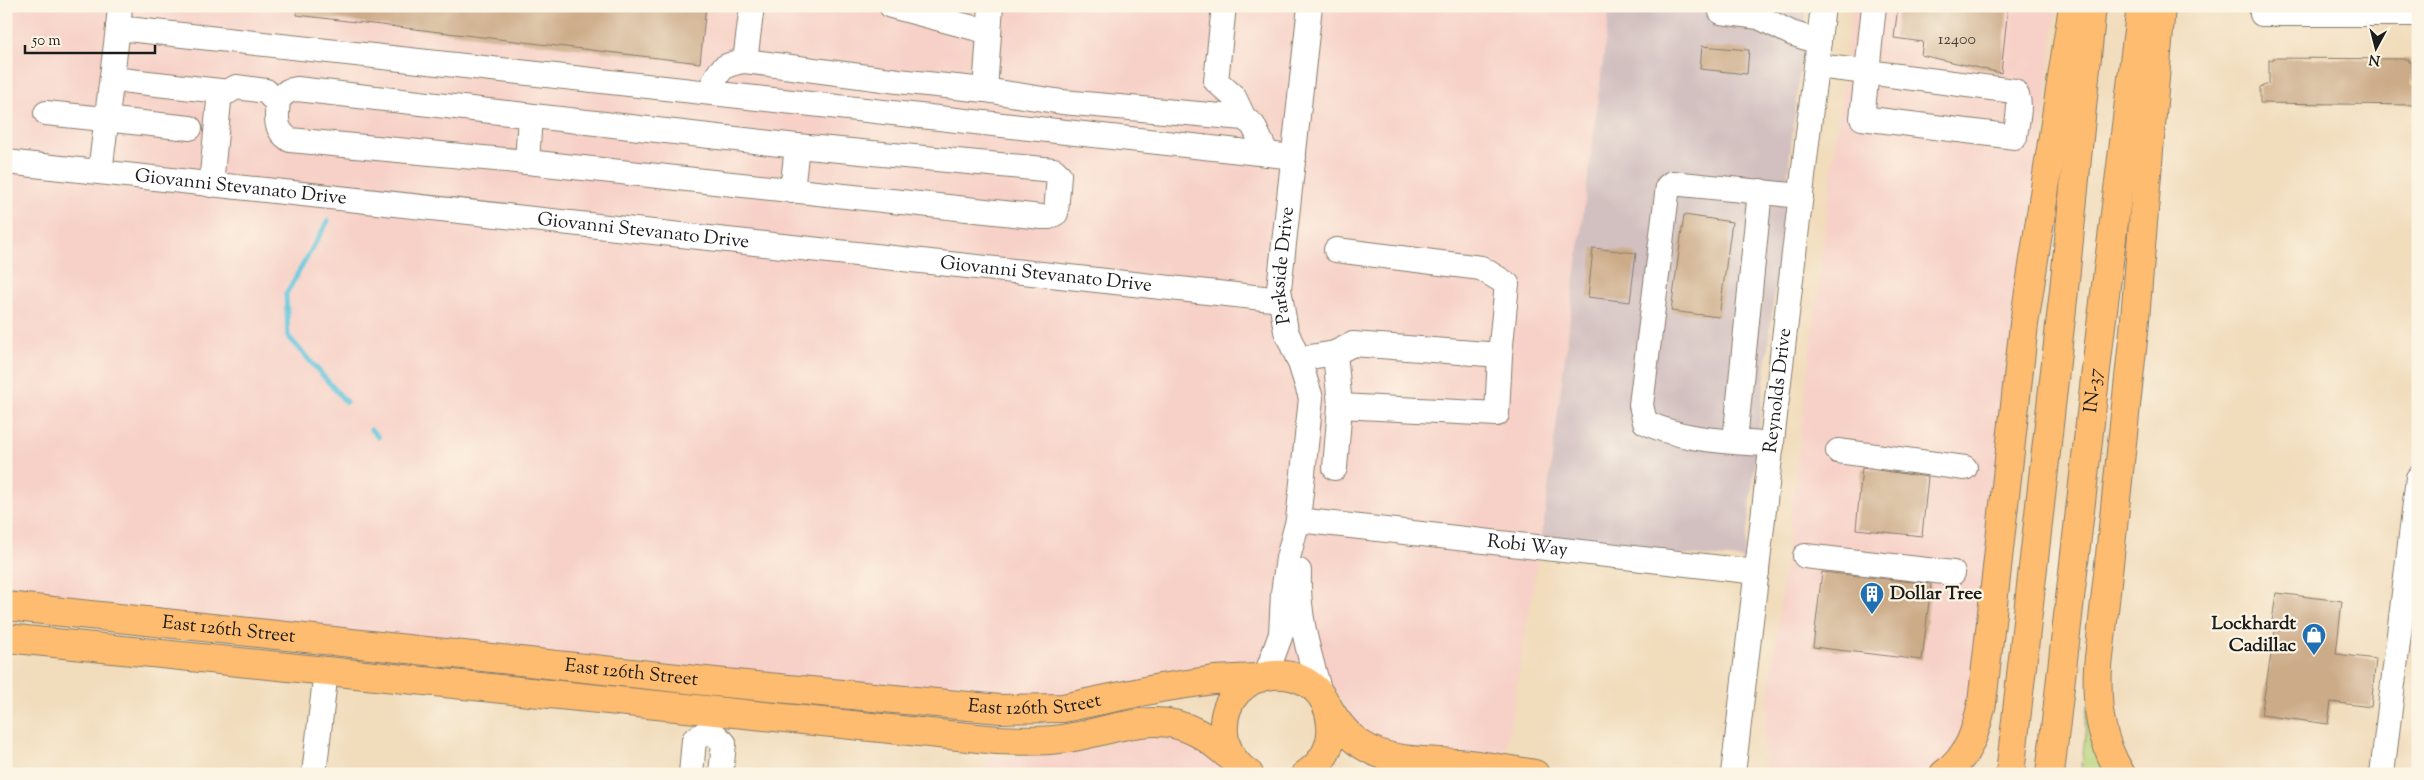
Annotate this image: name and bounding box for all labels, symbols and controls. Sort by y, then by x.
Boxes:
scale bar [25,22,155,54]
north arrow [2352,22,2402,72]
house number: 12400 [1938,29,1976,52]
text: 50 m [31,31,61,52]
text: N [2368,48,2381,70]
street label: Giovanni Stevanato Drive [133,163,348,212]
street label: Parkside Drive [1265,205,1301,326]
street label: Giovanni Stevanato Drive [536,206,751,256]
street label: Giovanni Stevanato Drive [939,250,1153,299]
street label: Reynolds Drive [1757,327,1799,455]
street label: IN-37 [2078,366,2110,414]
street label: Robi Way [1486,528,1570,564]
building icon: Dollar Tree [1859,581,1885,615]
place label: Dollar Tree [1890,581,1982,608]
street label: East 126th Street [161,609,297,650]
place label: Lockhardt Cadillac [2211,611,2296,660]
shop icon: Lockhardt Cadillac [2301,622,2327,656]
street label: East 126th Street [563,652,700,694]
street label: East 126th Street [967,687,1104,723]

